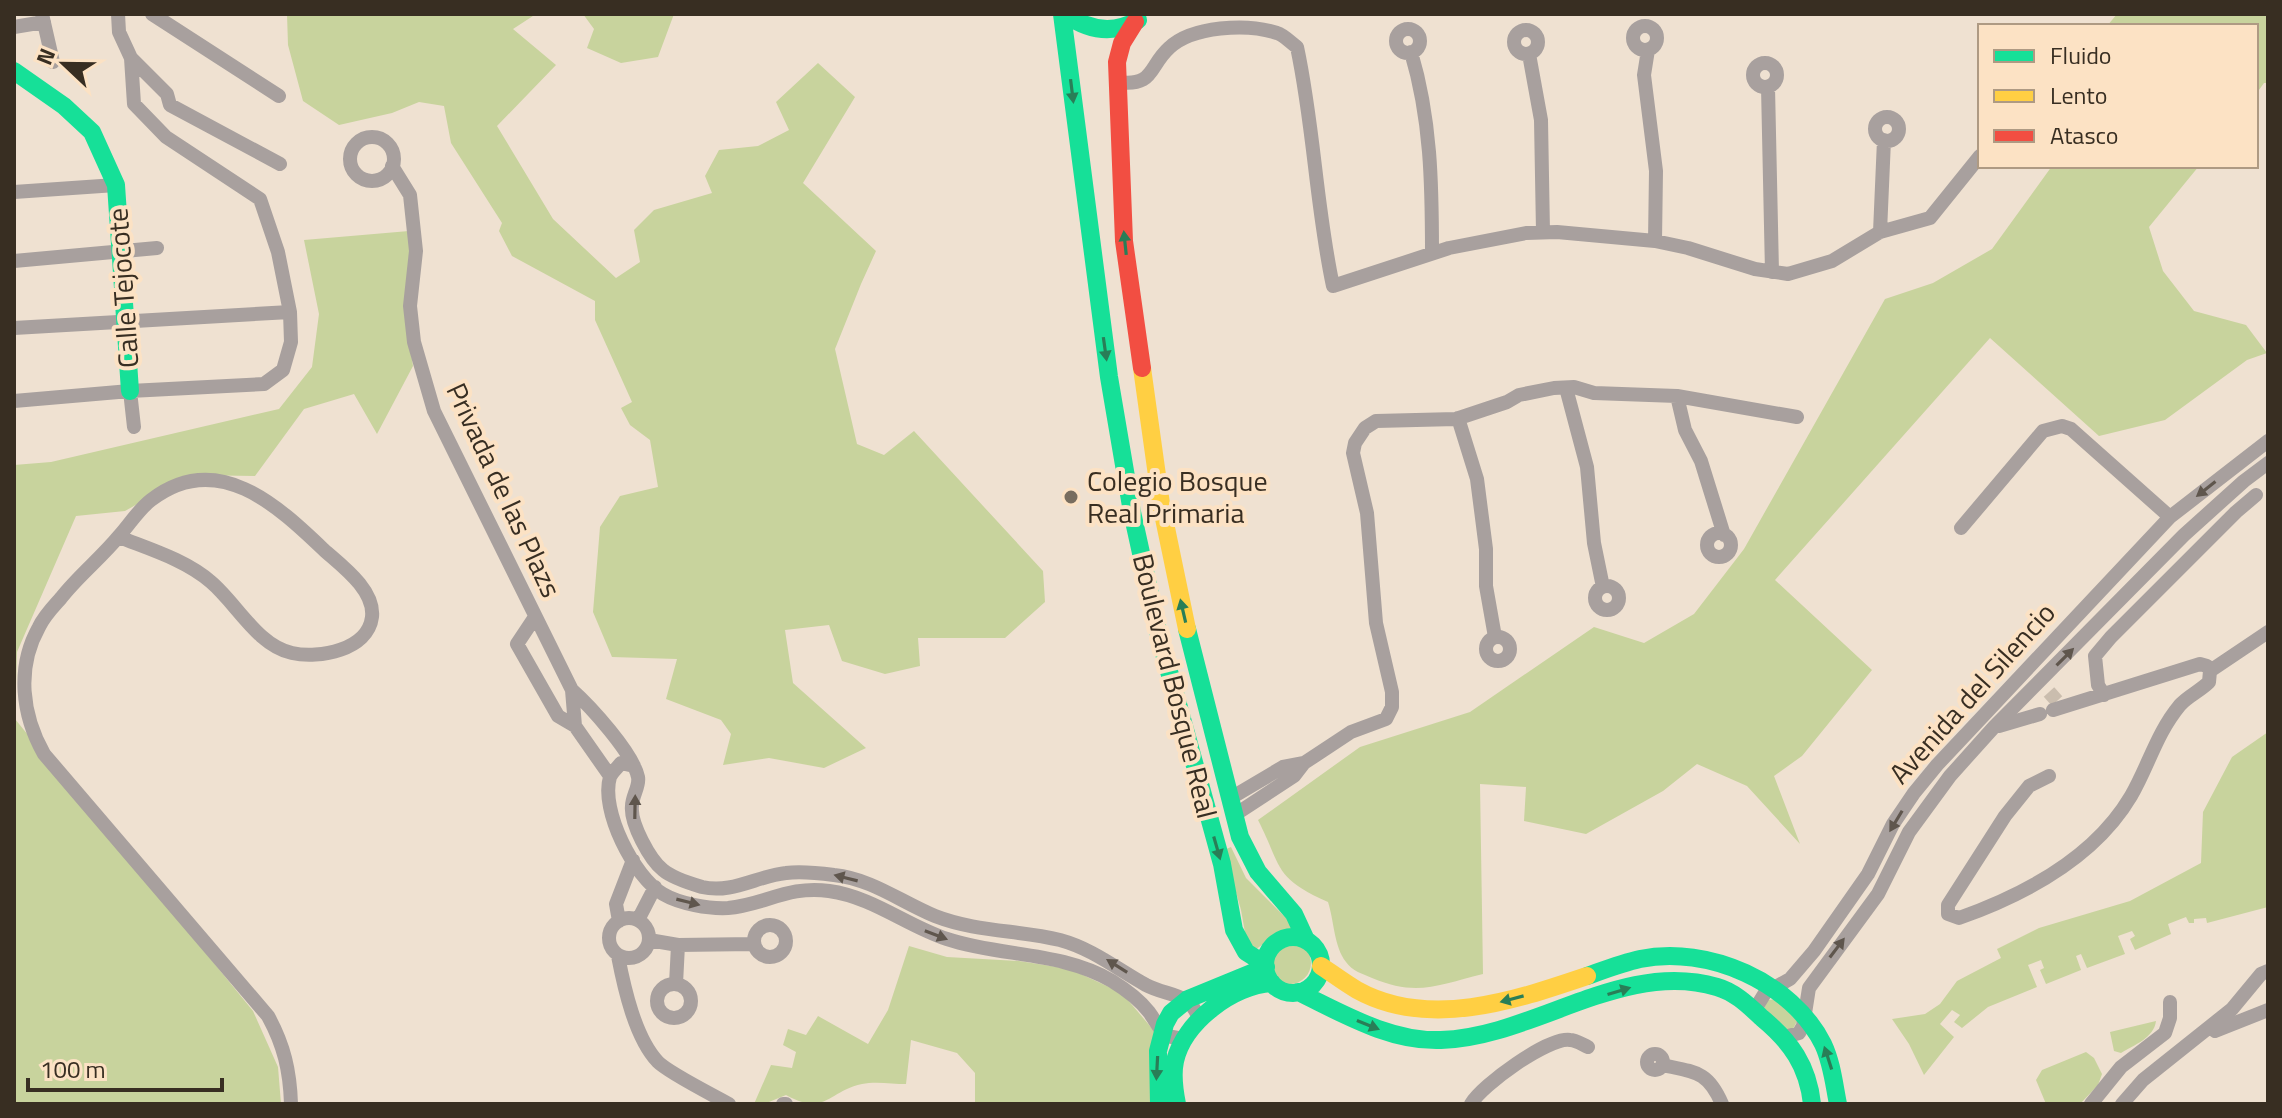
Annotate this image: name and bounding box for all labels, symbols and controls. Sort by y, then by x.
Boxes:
north arrow [24,24,104,104]
legend [1978,24,2258,168]
text: Fluido [2050,37,2112,73]
text: N [27,43,64,70]
text: Lento [2050,77,2107,113]
one-way arrow [1066,79,1079,104]
text: Atasco [2050,117,2119,153]
street label: Calle Tejocote [95,207,150,370]
one-way arrow [1118,231,1131,256]
one-way arrow [1099,337,1112,362]
street label: Privada de las Plazs [436,375,573,604]
place label: Colegio Bosque Real Primaria [1087,459,1268,534]
one-way arrow [2196,480,2216,496]
marker: Colegio Bosque Real Primaria [1062,488,1080,506]
street label: Boulevard Bosque Real [1122,549,1229,823]
street label: Avenida del Silencio [1878,592,2065,793]
one-way arrow [1176,598,1189,623]
one-way arrow [2055,648,2073,667]
one-way arrow [629,794,641,820]
one-way arrow [1889,810,1903,832]
one-way arrow [1212,836,1224,861]
one-way arrow [833,871,858,884]
one-way arrow [676,896,701,909]
one-way arrow [924,929,948,942]
one-way arrow [1829,938,1845,958]
one-way arrow [1106,959,1128,973]
one-way arrow [1607,985,1631,997]
one-way arrow [1499,993,1523,1006]
one-way arrow [1356,1019,1380,1032]
scale bar [28,1042,222,1092]
one-way arrow [1821,1046,1833,1070]
text: 100 m [40,1051,106,1087]
one-way arrow [1150,1056,1163,1081]

